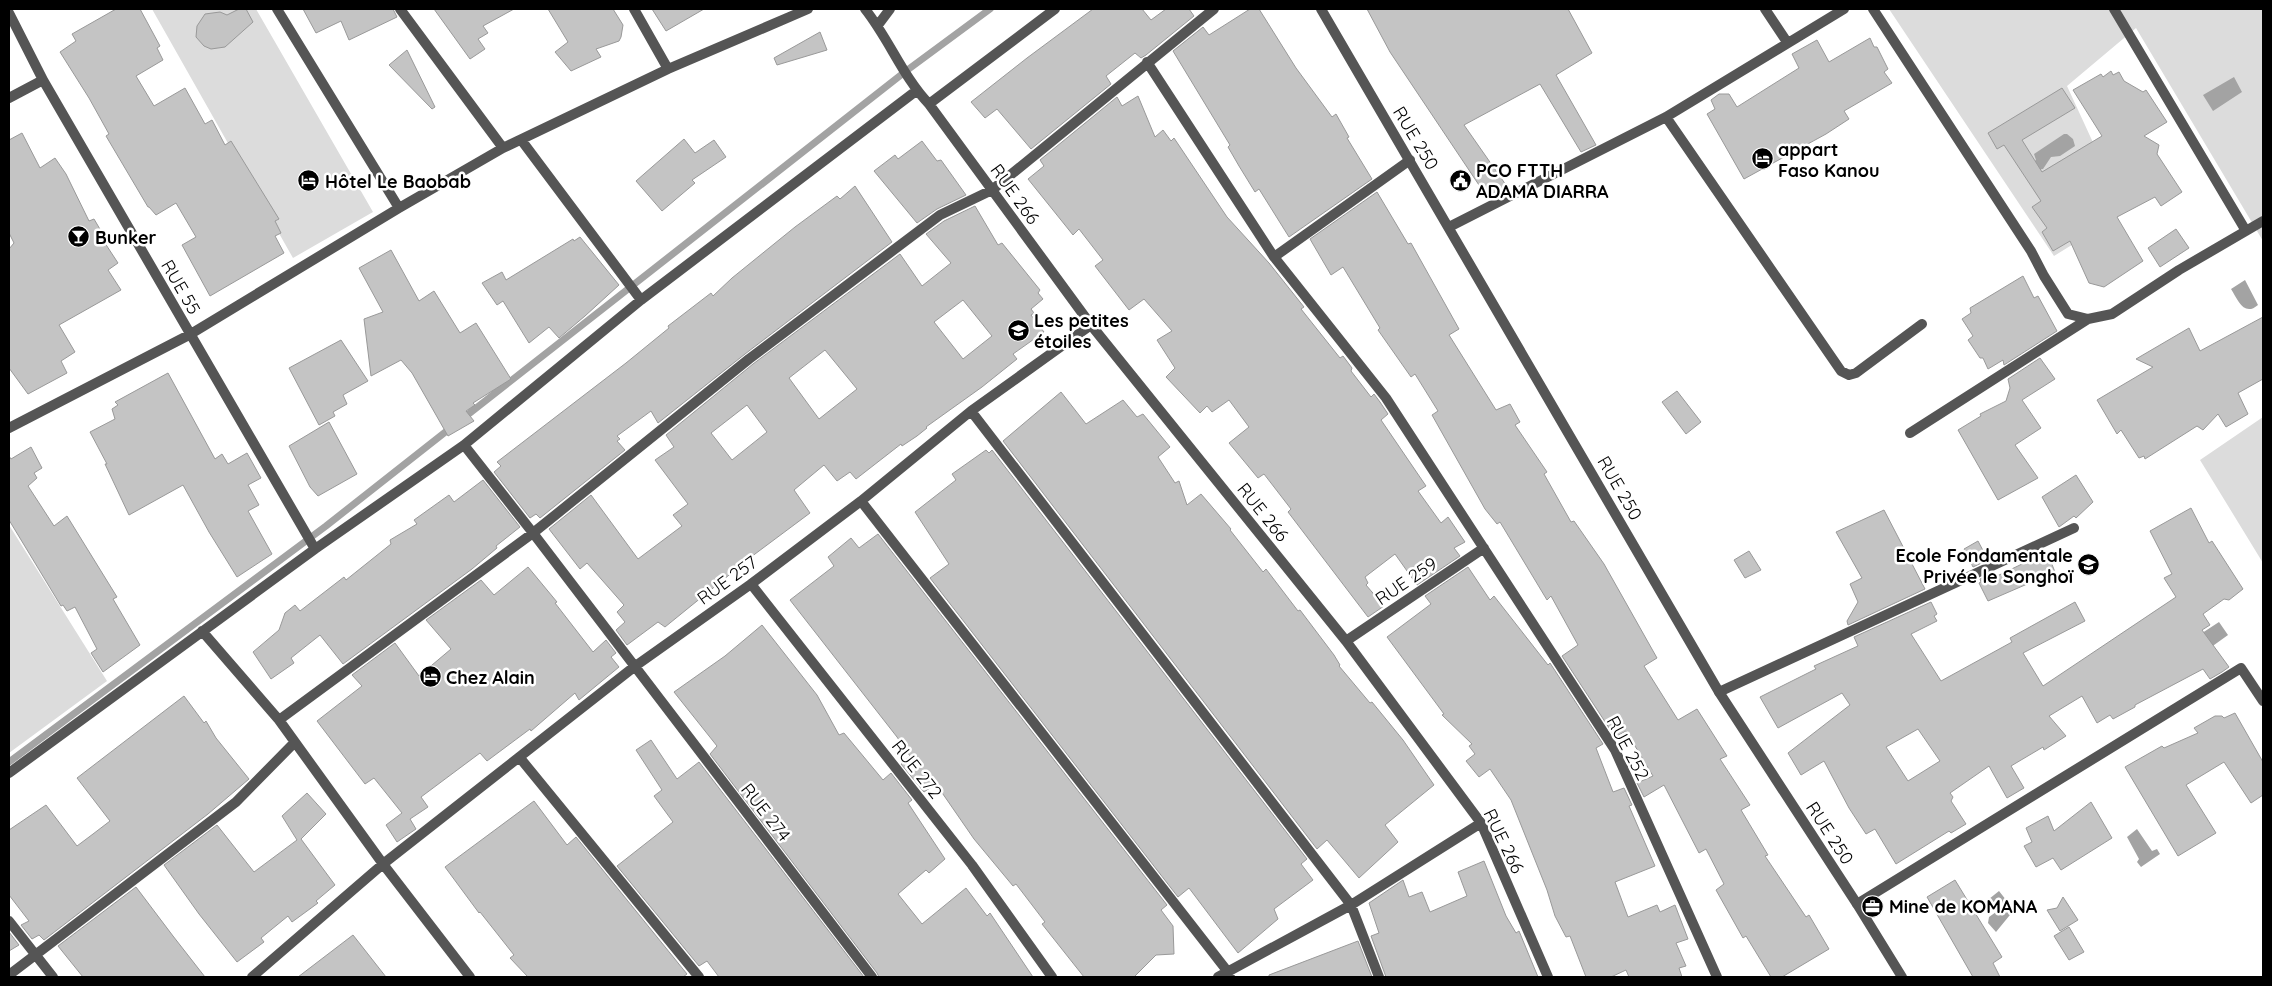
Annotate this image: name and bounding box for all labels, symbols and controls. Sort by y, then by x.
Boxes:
street label: RUE 250 [1388,102,1444,174]
place label: appart Faso Kanou [1778,138,1880,182]
hotel icon: appart Faso Kanou [1750,147,1774,171]
street label: RUE 266 [985,159,1045,229]
place label: PCO FTTH ADAMA DIARRA [1476,159,1609,203]
public building icon: PCO FTTH ADAMA DIARRA [1448,168,1472,192]
hotel icon: Hôtel Le Baobab [297,169,321,193]
place label: Hôtel Le Baobab [325,170,471,193]
bar icon: Bunker [67,225,91,249]
place label: Bunker [95,226,157,249]
street label: RUE 55 [156,255,206,319]
place label: Les petites étoiles [1034,309,1129,353]
school or university icon: Les petites étoiles [1006,318,1030,342]
street label: RUE 250 [1592,452,1648,524]
street label: RUE 266 [1232,478,1294,546]
place label: Ecole Fondamentale Privée le Songhoï [1896,544,2075,588]
street label: RUE 257 [692,550,762,610]
street label: RUE 259 [1371,552,1441,610]
school or university icon: Ecole Fondamentale Privée le Songhoï [2077,553,2101,577]
hotel icon: Chez Alain [418,665,442,689]
place label: Chez Alain [446,666,535,689]
street label: RUE 252 [1601,712,1655,784]
street label: RUE 272 [887,735,947,803]
street label: RUE 274 [736,778,796,846]
street label: RUE 250 [1801,797,1859,869]
street label: RUE 266 [1478,805,1530,877]
office icon: Mine de KOMANA [1861,894,1885,918]
place label: Mine de KOMANA [1889,895,2038,918]

